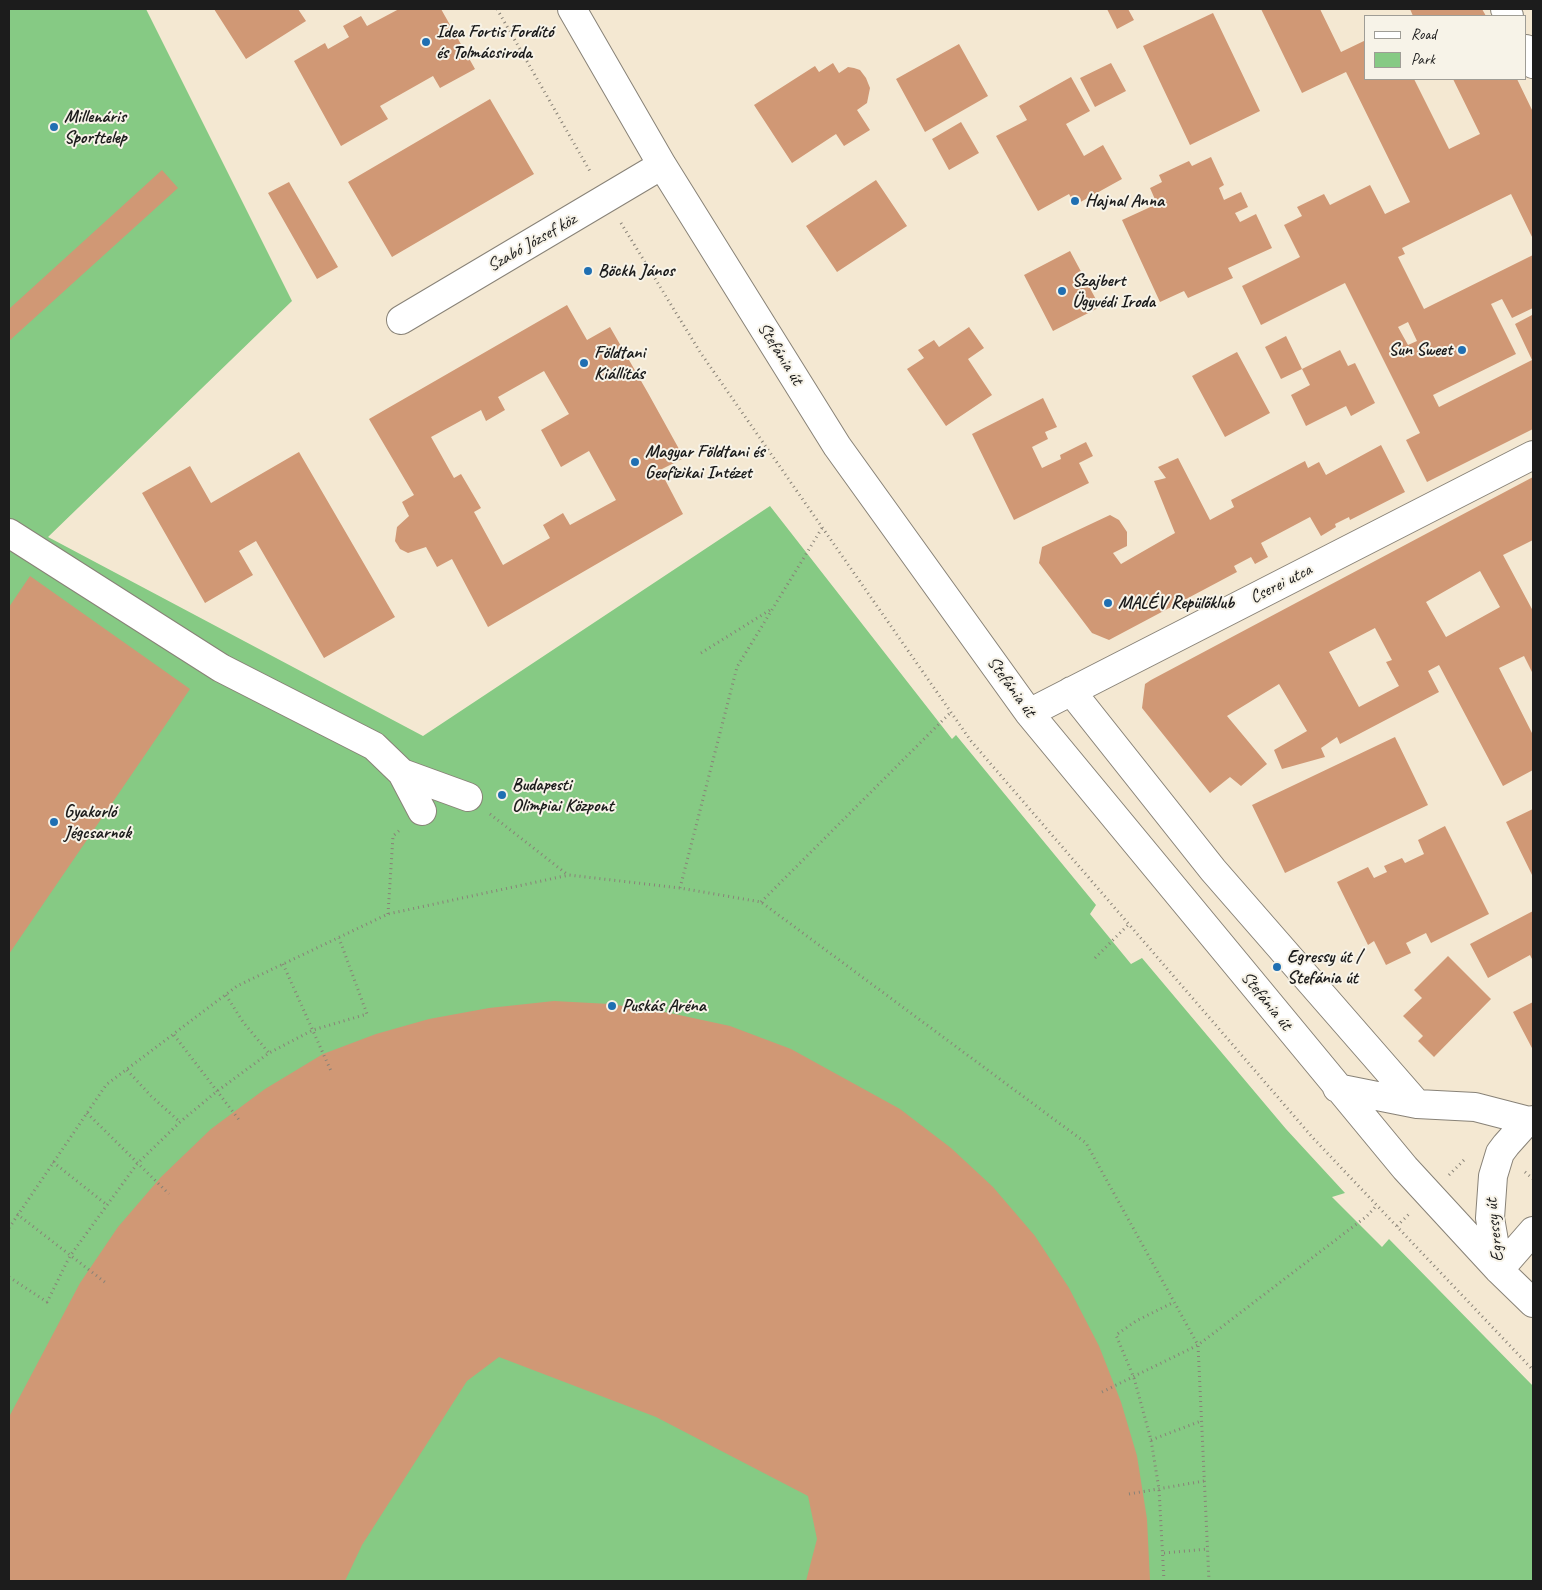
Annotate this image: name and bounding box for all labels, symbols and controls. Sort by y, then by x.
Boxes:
legend [1364,15,1527,80]
place label: Idea Fortis Fordító és Tolmácsiroda [436,21,553,64]
text: Road [1411,25,1436,44]
marker: Idea Fortis Fordító és Tolmácsiroda [420,36,432,48]
text: Park [1411,50,1435,69]
place label: Millenáris Sporttelep [64,106,127,148]
marker: Millenáris Sporttelep [48,121,60,133]
place label: Hajnal Anna [1085,190,1164,212]
marker: Hajnal Anna [1069,195,1081,207]
street label: Szabó József köz [484,209,580,277]
place label: Böckh János [598,260,674,282]
marker: Böckh János [582,265,594,277]
place label: Szajbert Ügyvédi Iroda [1072,270,1155,312]
marker: Szajbert Ügyvédi Iroda [1056,285,1068,297]
street label: Stefánia út [752,319,808,389]
place label: Sun Sweet [1389,339,1452,361]
place label: Földtani Kiállítás [594,342,645,384]
marker: Sun Sweet [1456,344,1468,356]
marker: Földtani Kiállítás [578,357,590,369]
place label: Magyar Földtani és Geofizikai Intézet [645,441,765,484]
marker: Magyar Földtani és Geofizikai Intézet [629,456,641,468]
street label: Cserei utca [1246,559,1316,609]
place label: MALÉV Repülőklub [1118,592,1234,614]
marker: MALÉV Repülőklub [1102,597,1114,609]
street label: Stefánia út [982,652,1040,722]
place label: Budapesti Olimpiai Központ [512,774,614,816]
marker: Budapesti Olimpiai Központ [496,789,508,801]
place label: Gyakorló Jégcsarnok [64,801,131,844]
marker: Gyakorló Jégcsarnok [48,816,60,828]
place label: Egressy út / Stefánia út [1287,946,1362,989]
marker: Egressy út / Stefánia út [1271,961,1283,973]
street label: Stefánia út [1236,967,1296,1035]
place label: Puskás Aréna [622,995,706,1017]
marker: Puskás Aréna [606,1000,618,1012]
street label: Egressy út [1481,1197,1509,1263]

